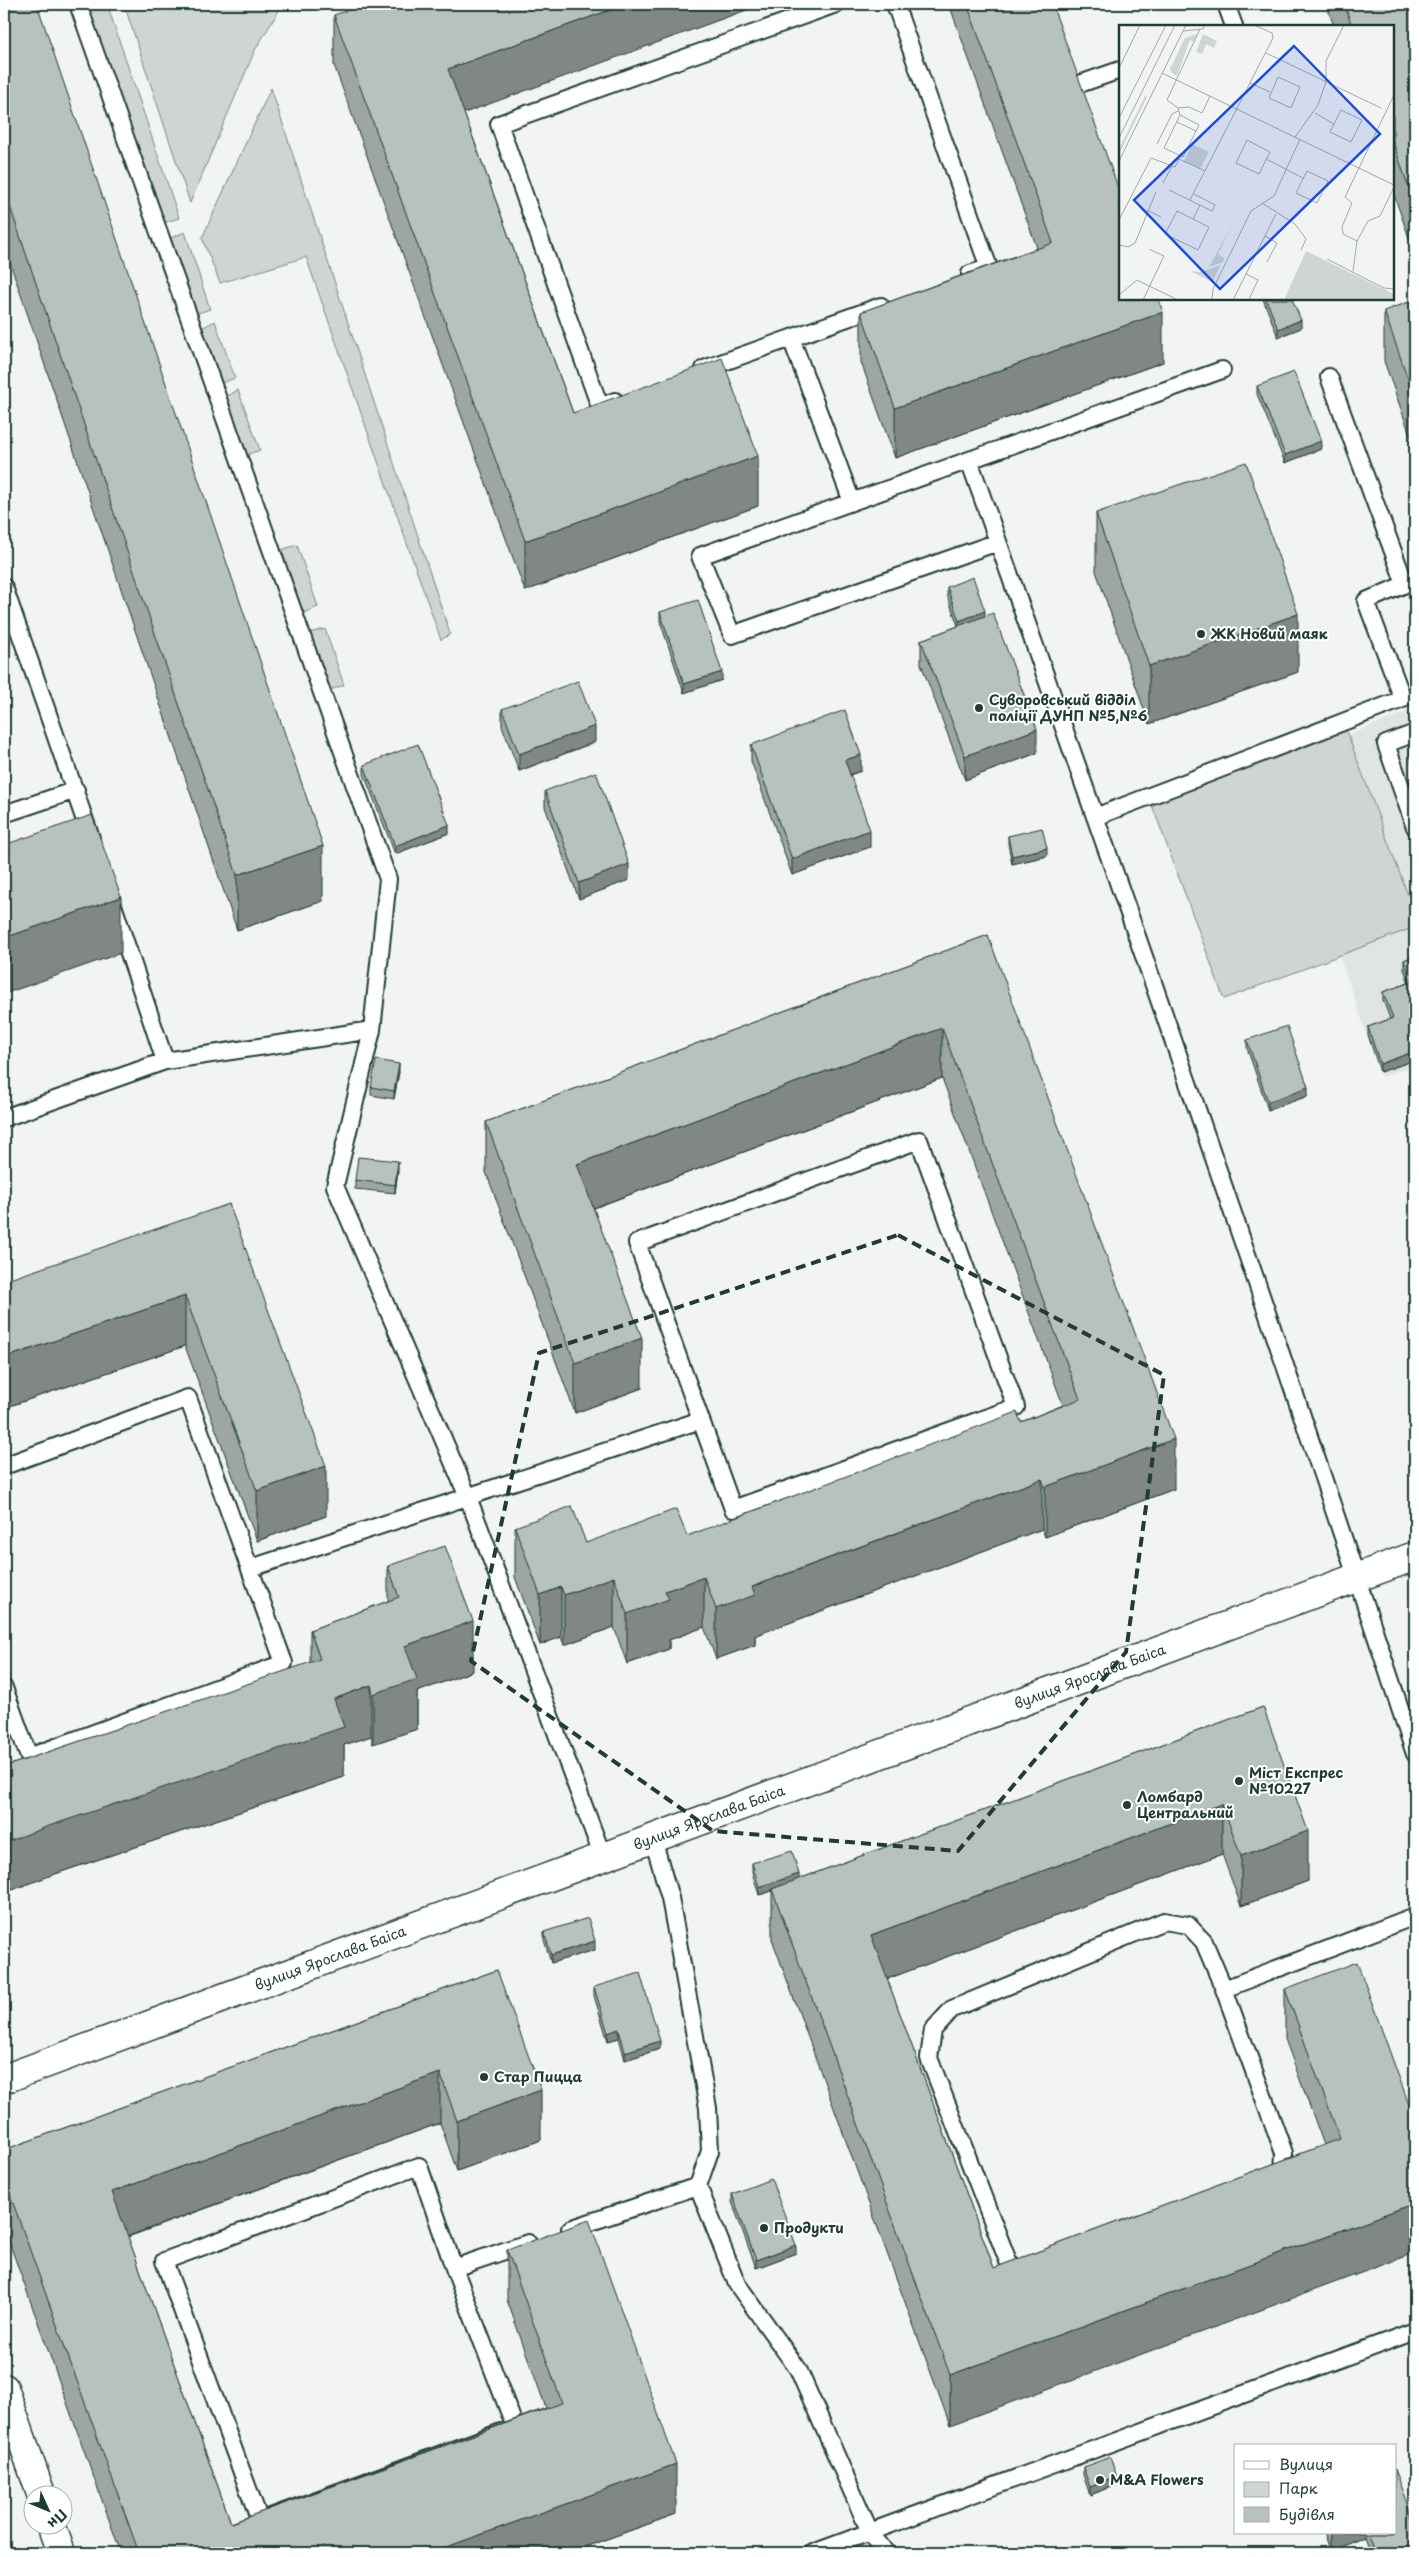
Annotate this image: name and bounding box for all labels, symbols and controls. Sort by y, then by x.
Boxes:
inset map [1119,25,1394,300]
place label: ЖК Новий маяк [1210,623,1328,644]
marker: ЖК Новий маяк [1195,628,1207,640]
place label: Суворовський відділ поліції ДУНП №5,№6 [989,689,1148,726]
marker: Суворовський відділ поліції ДУНП №5,№6 [973,702,985,714]
street label: вулиця Ярослава Баіса [1011,1638,1169,1714]
place label: Міст Експрес №10227 [1249,1762,1344,1799]
marker: Міст Експрес №10227 [1233,1775,1245,1787]
street label: вулиця Ярослава Баіса [630,1779,788,1855]
place label: Ломбард Центральний [1137,1786,1234,1823]
marker: Ломбард Центральний [1121,1799,1133,1811]
street label: вулиця Ярослава Баіса [251,1920,409,1995]
place label: Стар Пицца [494,2066,583,2087]
marker: Стар Пицца [478,2071,490,2083]
place label: Продукти [774,2217,844,2238]
marker: Продукти [758,2222,770,2234]
legend [1234,2444,1396,2534]
text: Вулиця [1279,2452,1333,2475]
place label: M&A Flowers [1110,2469,1204,2490]
marker: M&A Flowers [1094,2474,1106,2486]
text: Парк [1279,2476,1318,2499]
north arrow [22,2484,72,2534]
text: Будівля [1279,2502,1335,2525]
text: Пн [43,2505,72,2534]

